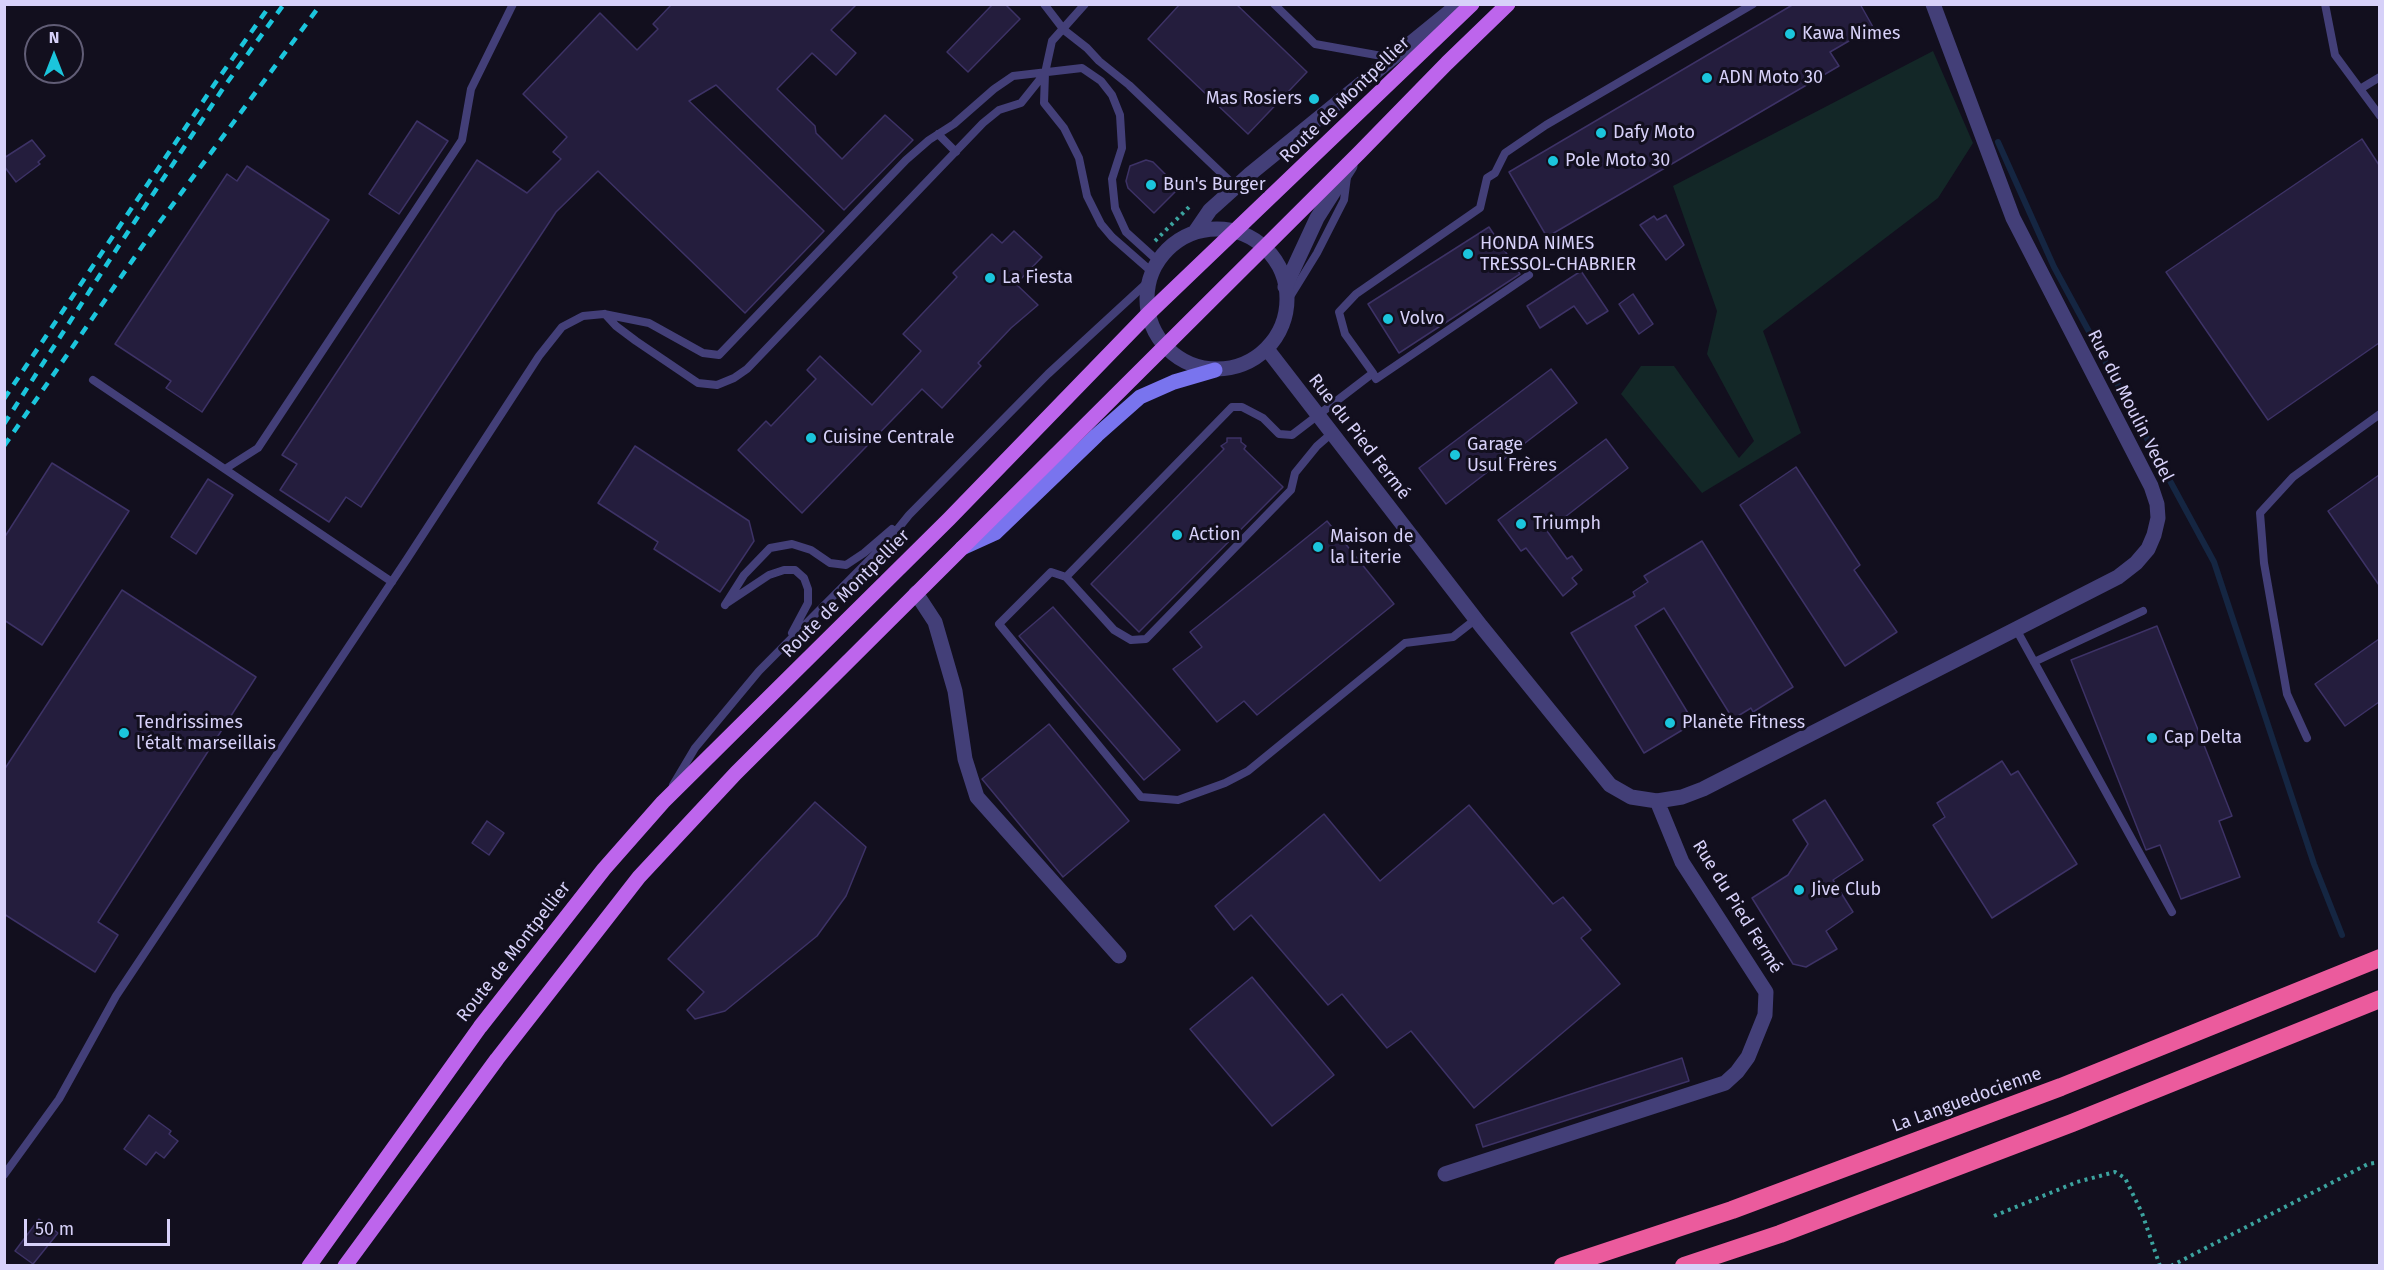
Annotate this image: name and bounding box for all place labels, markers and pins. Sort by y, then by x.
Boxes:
place label: Kawa Nimes [1802,23,1900,45]
marker: Kawa Nimes [1783,27,1797,41]
place label: ADN Moto 30 [1719,67,1823,89]
marker: ADN Moto 30 [1700,71,1714,85]
place label: Mas Rosiers [1206,88,1302,110]
marker: Mas Rosiers [1307,92,1321,106]
place label: Dafy Moto [1613,122,1695,144]
marker: Dafy Moto [1594,126,1608,140]
place label: Pole Moto 30 [1565,150,1670,172]
marker: Pole Moto 30 [1546,154,1560,168]
place label: Bun's Burger [1163,174,1266,196]
marker: Bun's Burger [1144,178,1158,192]
place label: HONDA NIMES TRESSOL-CHABRIER [1480,233,1636,276]
marker: HONDA NIMES TRESSOL-CHABRIER [1461,247,1475,261]
place label: La Fiesta [1002,267,1073,289]
marker: La Fiesta [983,271,997,285]
place label: Volvo [1400,308,1444,330]
marker: Volvo [1381,312,1395,326]
place label: Cuisine Centrale [823,427,954,449]
marker: Cuisine Centrale [804,431,818,445]
place label: Garage Usul Frères [1467,434,1557,476]
marker: Garage Usul Frères [1448,448,1462,462]
place label: Triumph [1533,513,1601,535]
marker: Triumph [1514,517,1528,531]
place label: Action [1189,524,1241,546]
place label: Maison de la Literie [1330,526,1414,568]
marker: Action [1170,528,1184,542]
marker: Maison de la Literie [1311,540,1325,554]
place label: Tendrissimes l'étalt marseillais [136,712,276,754]
place label: Planète Fitness [1682,712,1805,734]
marker: Planète Fitness [1663,716,1677,730]
marker: Tendrissimes l'étalt marseillais [117,726,131,740]
place label: Cap Delta [2164,727,2242,749]
marker: Cap Delta [2145,731,2159,745]
place label: Jive Club [1811,879,1881,901]
marker: Jive Club [1792,883,1806,897]

